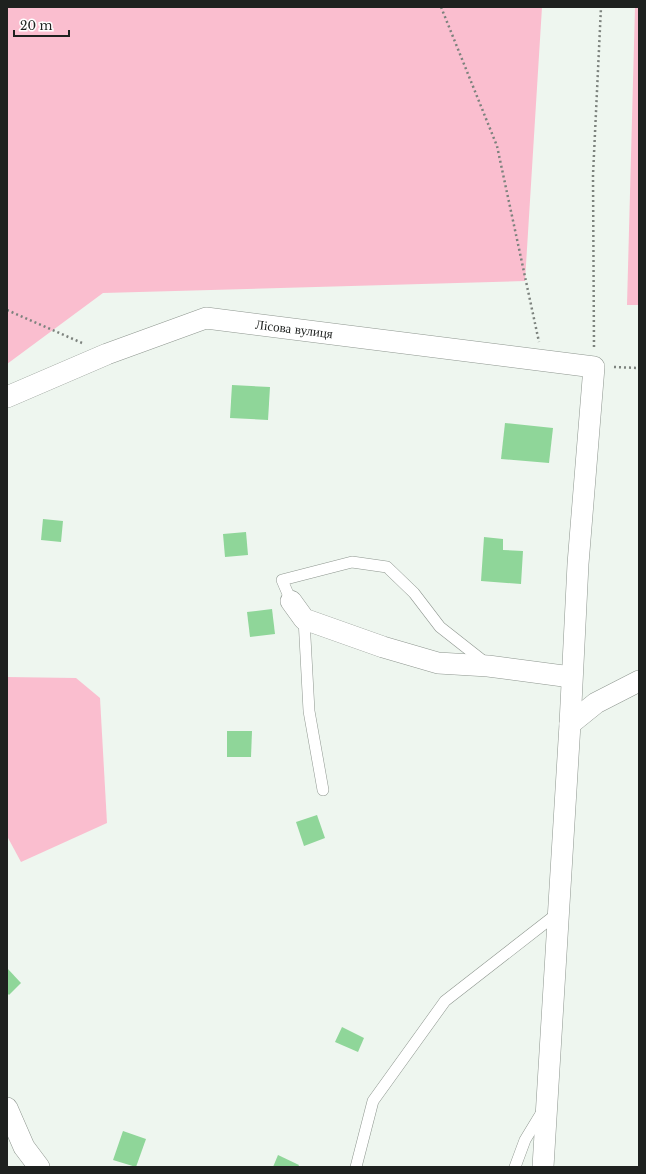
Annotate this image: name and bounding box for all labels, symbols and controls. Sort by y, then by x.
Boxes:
scale bar [14,12,69,38]
text: 20 m [20,18,52,33]
street label: Лісова вулиця [254,316,334,342]

